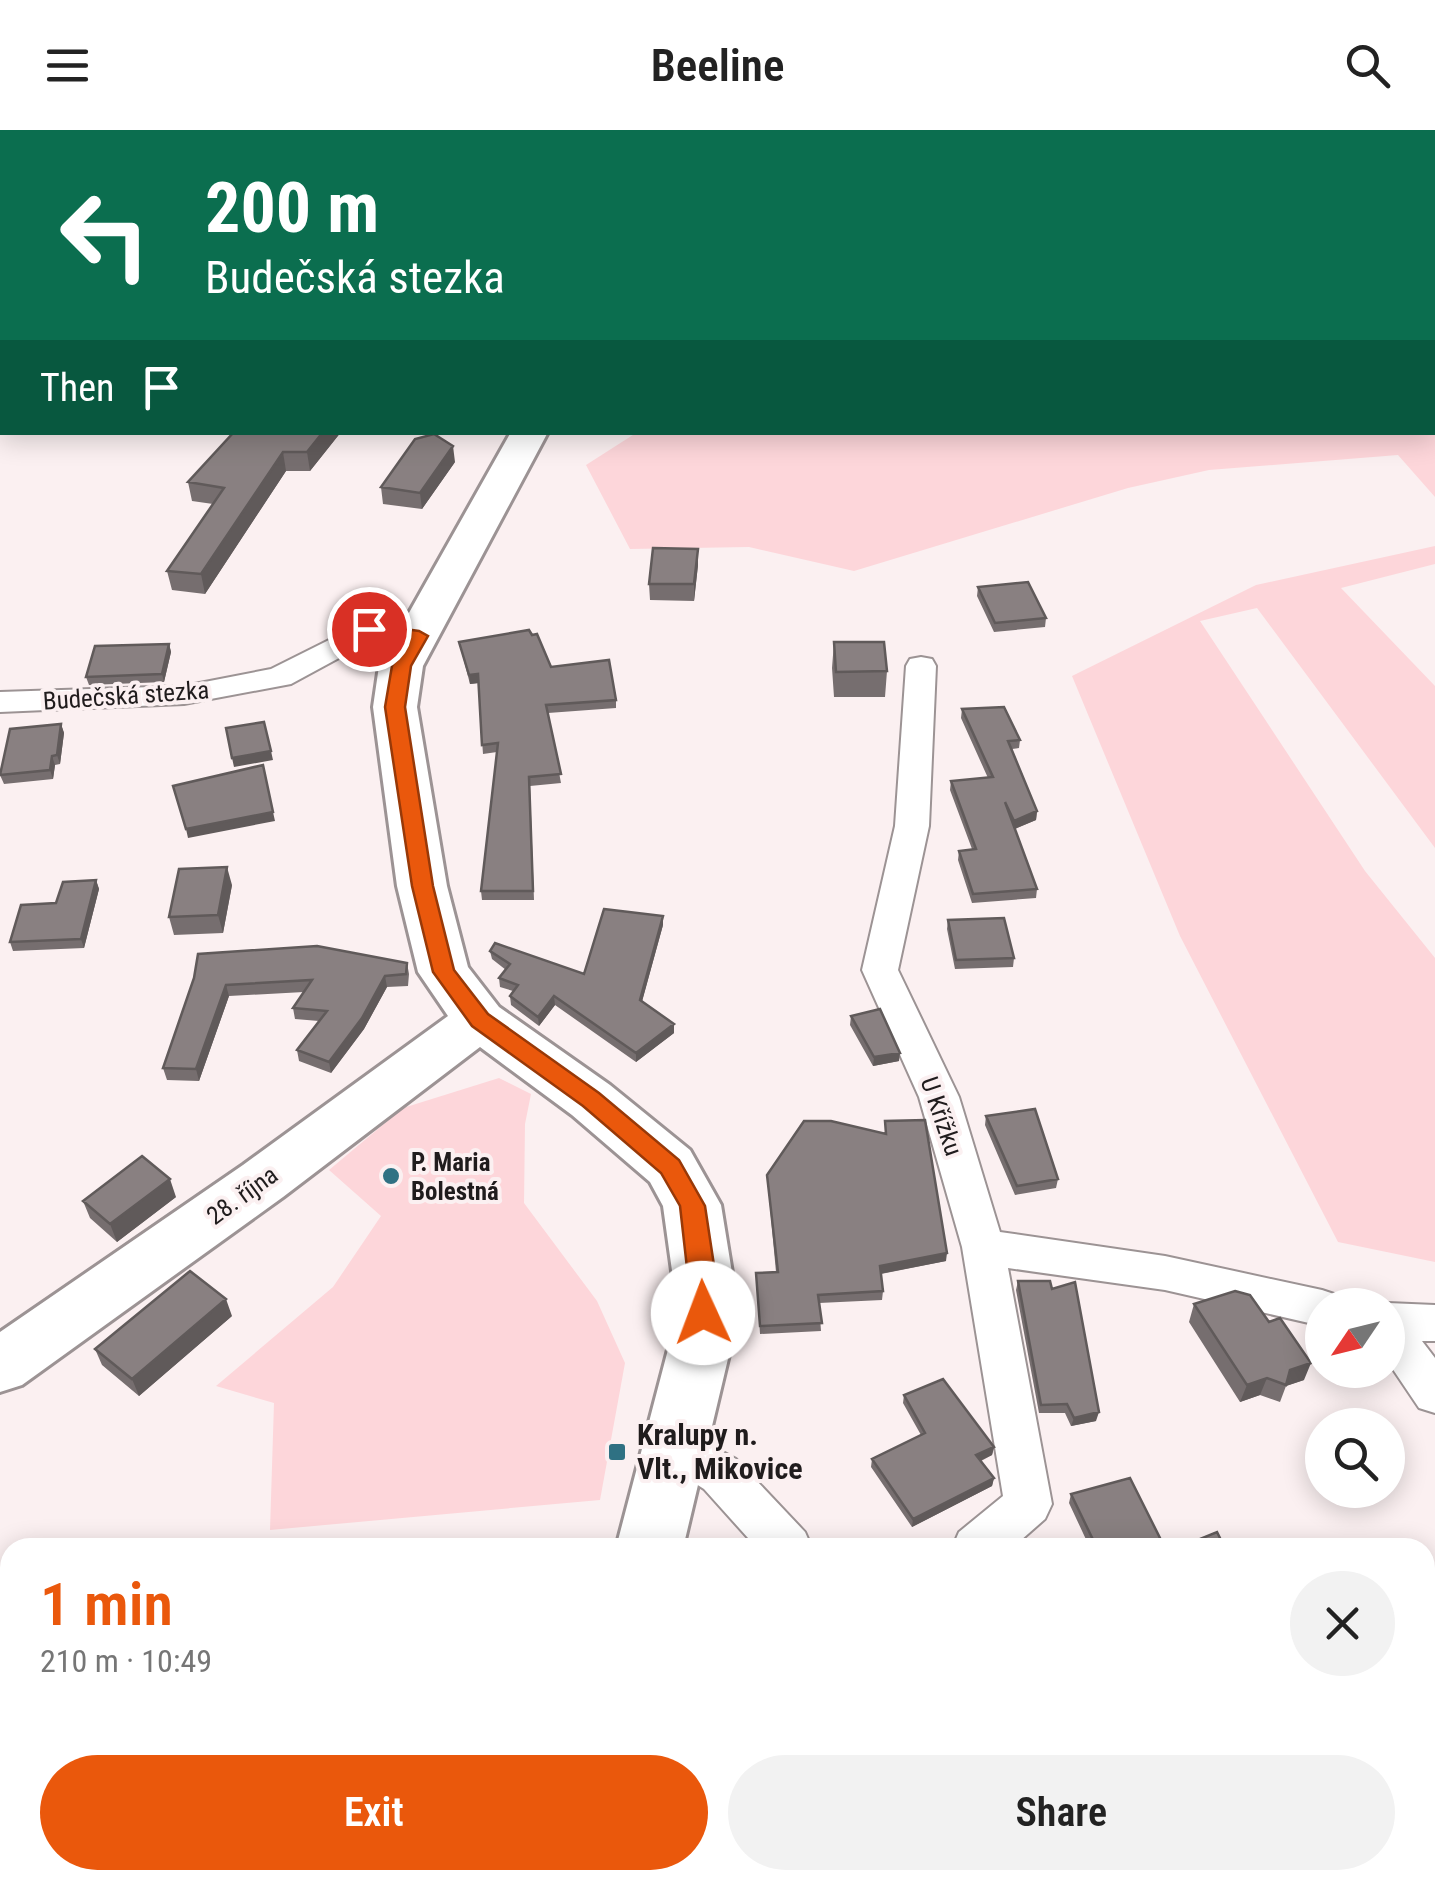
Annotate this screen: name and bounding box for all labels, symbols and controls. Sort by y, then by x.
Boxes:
icon: menu [40,38,95,93]
icon: search [1340,38,1395,93]
text: Beeline [651,39,784,92]
text: 200 m [205,167,379,249]
icon: left [40,170,170,300]
text: Budečská stezka [205,251,505,304]
icon: arrive [134,360,189,415]
text: Then [40,366,114,410]
pin [327,587,412,672]
icon: arrive [342,602,397,657]
street label: Budečská stezka [42,675,210,716]
street label: U Křížku [915,1073,968,1159]
place label: P. Maria Bolestná [411,1148,499,1206]
street label: 28. října [201,1160,283,1231]
marker: P. Maria Bolestná [380,1165,402,1187]
position arrow [651,1261,755,1365]
north arrow [1305,1288,1405,1388]
map controls [1305,1288,1405,1508]
button: search [1305,1408,1405,1508]
place label: Kralupy n. Vlt., Mikovice [637,1417,803,1486]
marker: Kralupy n. Vlt., Mikovice [606,1441,628,1463]
text: 1 min [40,1569,173,1640]
button: close [1290,1571,1395,1676]
text: 210 m · 10:49 [40,1642,212,1680]
button: Exit [40,1755,708,1870]
button: Share [728,1755,1395,1870]

